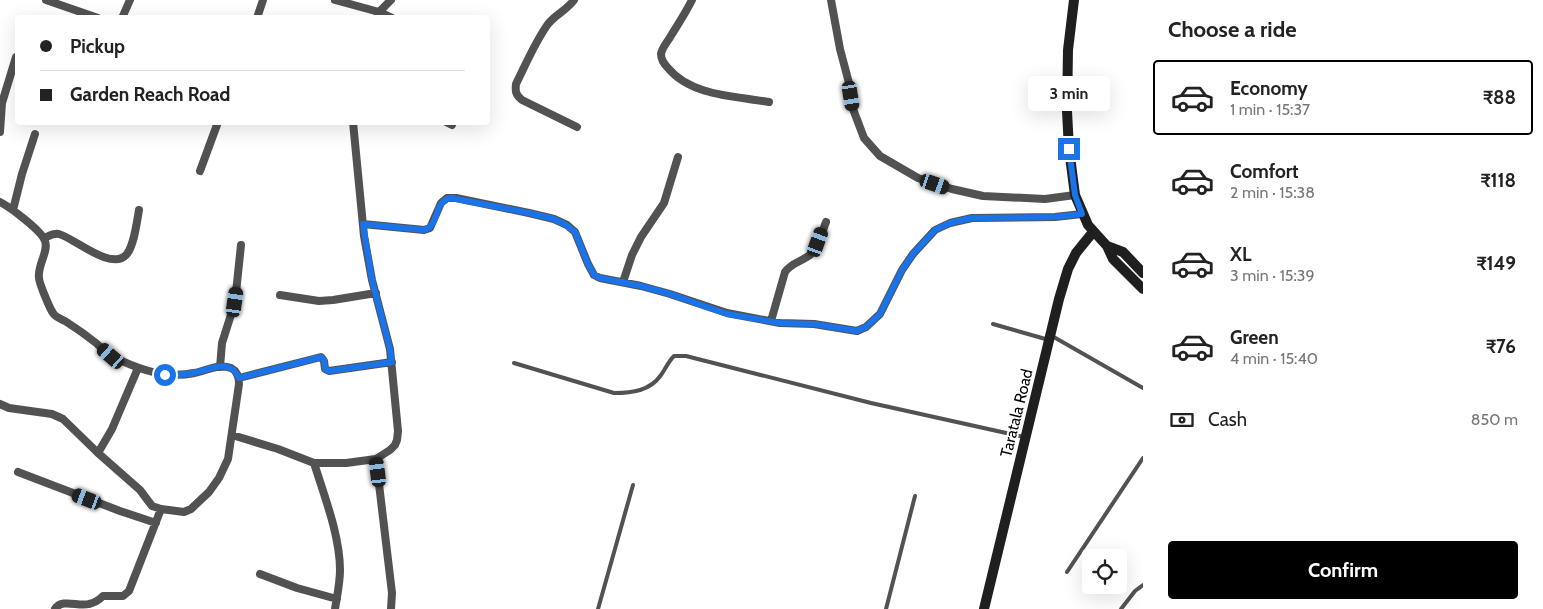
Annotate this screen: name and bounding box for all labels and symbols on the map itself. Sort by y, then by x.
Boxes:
callout: 3 min [1028,76,1110,112]
car [841,80,860,112]
route end [1058,138,1080,160]
car [918,172,951,196]
car [805,225,830,259]
car [225,286,244,318]
car [94,340,127,372]
route start [154,364,176,386]
street label: Taratala Road [996,367,1037,459]
car [368,456,387,488]
car [70,487,103,511]

